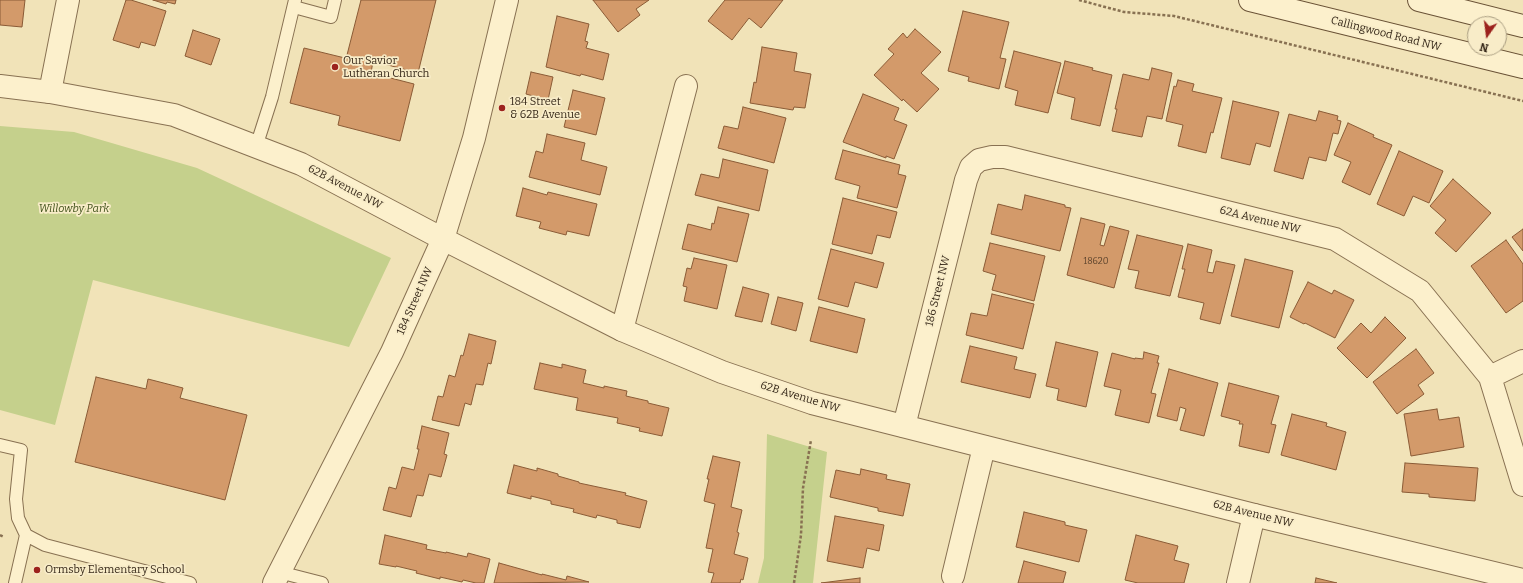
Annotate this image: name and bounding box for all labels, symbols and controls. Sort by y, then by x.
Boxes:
street label: Callingwood Road NW [1329,14,1443,54]
north arrow [1467,16,1507,56]
text: N [1479,40,1490,54]
place label: Our Savior Lutheran Church [343,54,429,80]
marker: Our Savior Lutheran Church [330,62,340,72]
place label: 184 Street & 62B Avenue [510,95,580,121]
marker: 184 Street & 62B Avenue [497,103,507,113]
street label: 62B Avenue NW [306,162,384,212]
park label: Willowby Park [39,202,109,216]
street label: 62A Avenue NW [1218,204,1302,236]
street label: 186 Street NW [923,254,953,328]
house number: 18620 [1084,256,1108,266]
street label: 184 Street NW [394,265,436,337]
street label: 62B Avenue NW [759,379,841,415]
street label: 62B Avenue NW [1212,498,1294,530]
place label: Ormsby Elementary School [45,563,185,577]
marker: Ormsby Elementary School [32,565,42,575]

